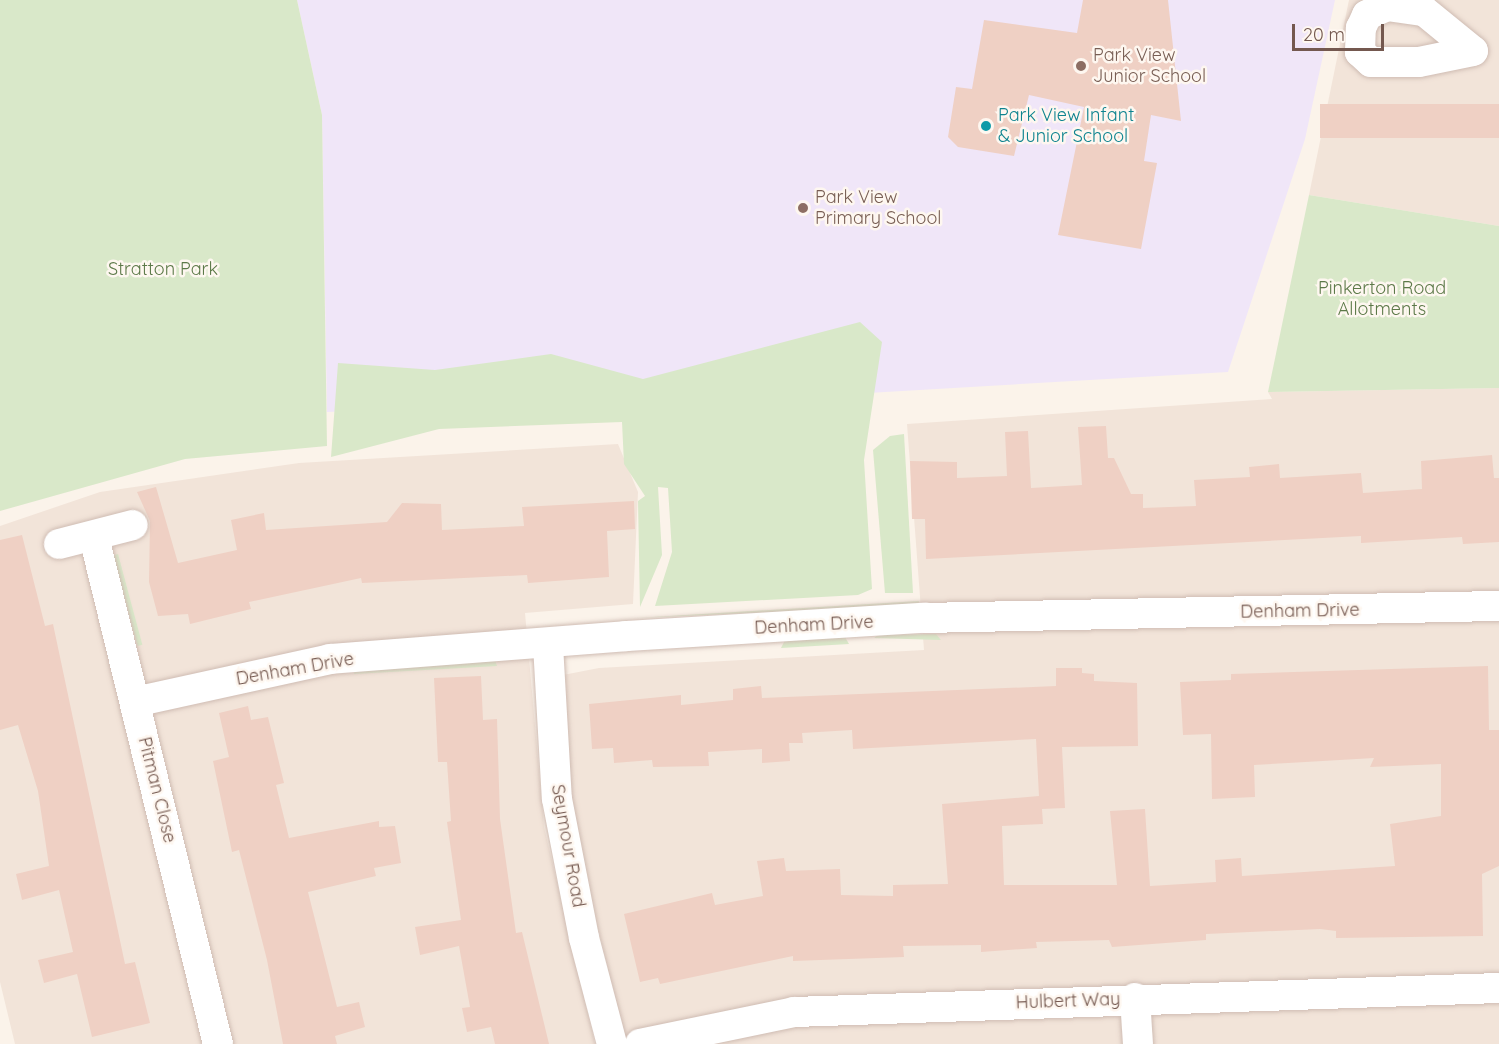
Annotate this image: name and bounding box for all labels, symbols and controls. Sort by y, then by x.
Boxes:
scale bar [1295,12,1386,50]
text: 20 m [1303,23,1345,46]
place label: Park View Junior School [1093,45,1206,88]
marker: Park View Junior School [1074,59,1088,73]
place label: Park View Infant & Junior School [998,105,1134,148]
marker: Park View Infant & Junior School [979,119,993,133]
place label: Park View Primary School [815,187,941,230]
marker: Park View Primary School [796,201,810,215]
park label: Stratton Park [108,258,218,280]
park label: Pinkerton Road Allotments [1318,278,1446,320]
street label: Denham Drive [1240,599,1360,623]
street label: Denham Drive [754,611,874,639]
street label: Denham Drive [234,648,356,690]
street label: Pitman Close [133,735,181,845]
street label: Seymour Road [547,783,589,909]
street label: Hulbert Way [1015,988,1121,1014]

